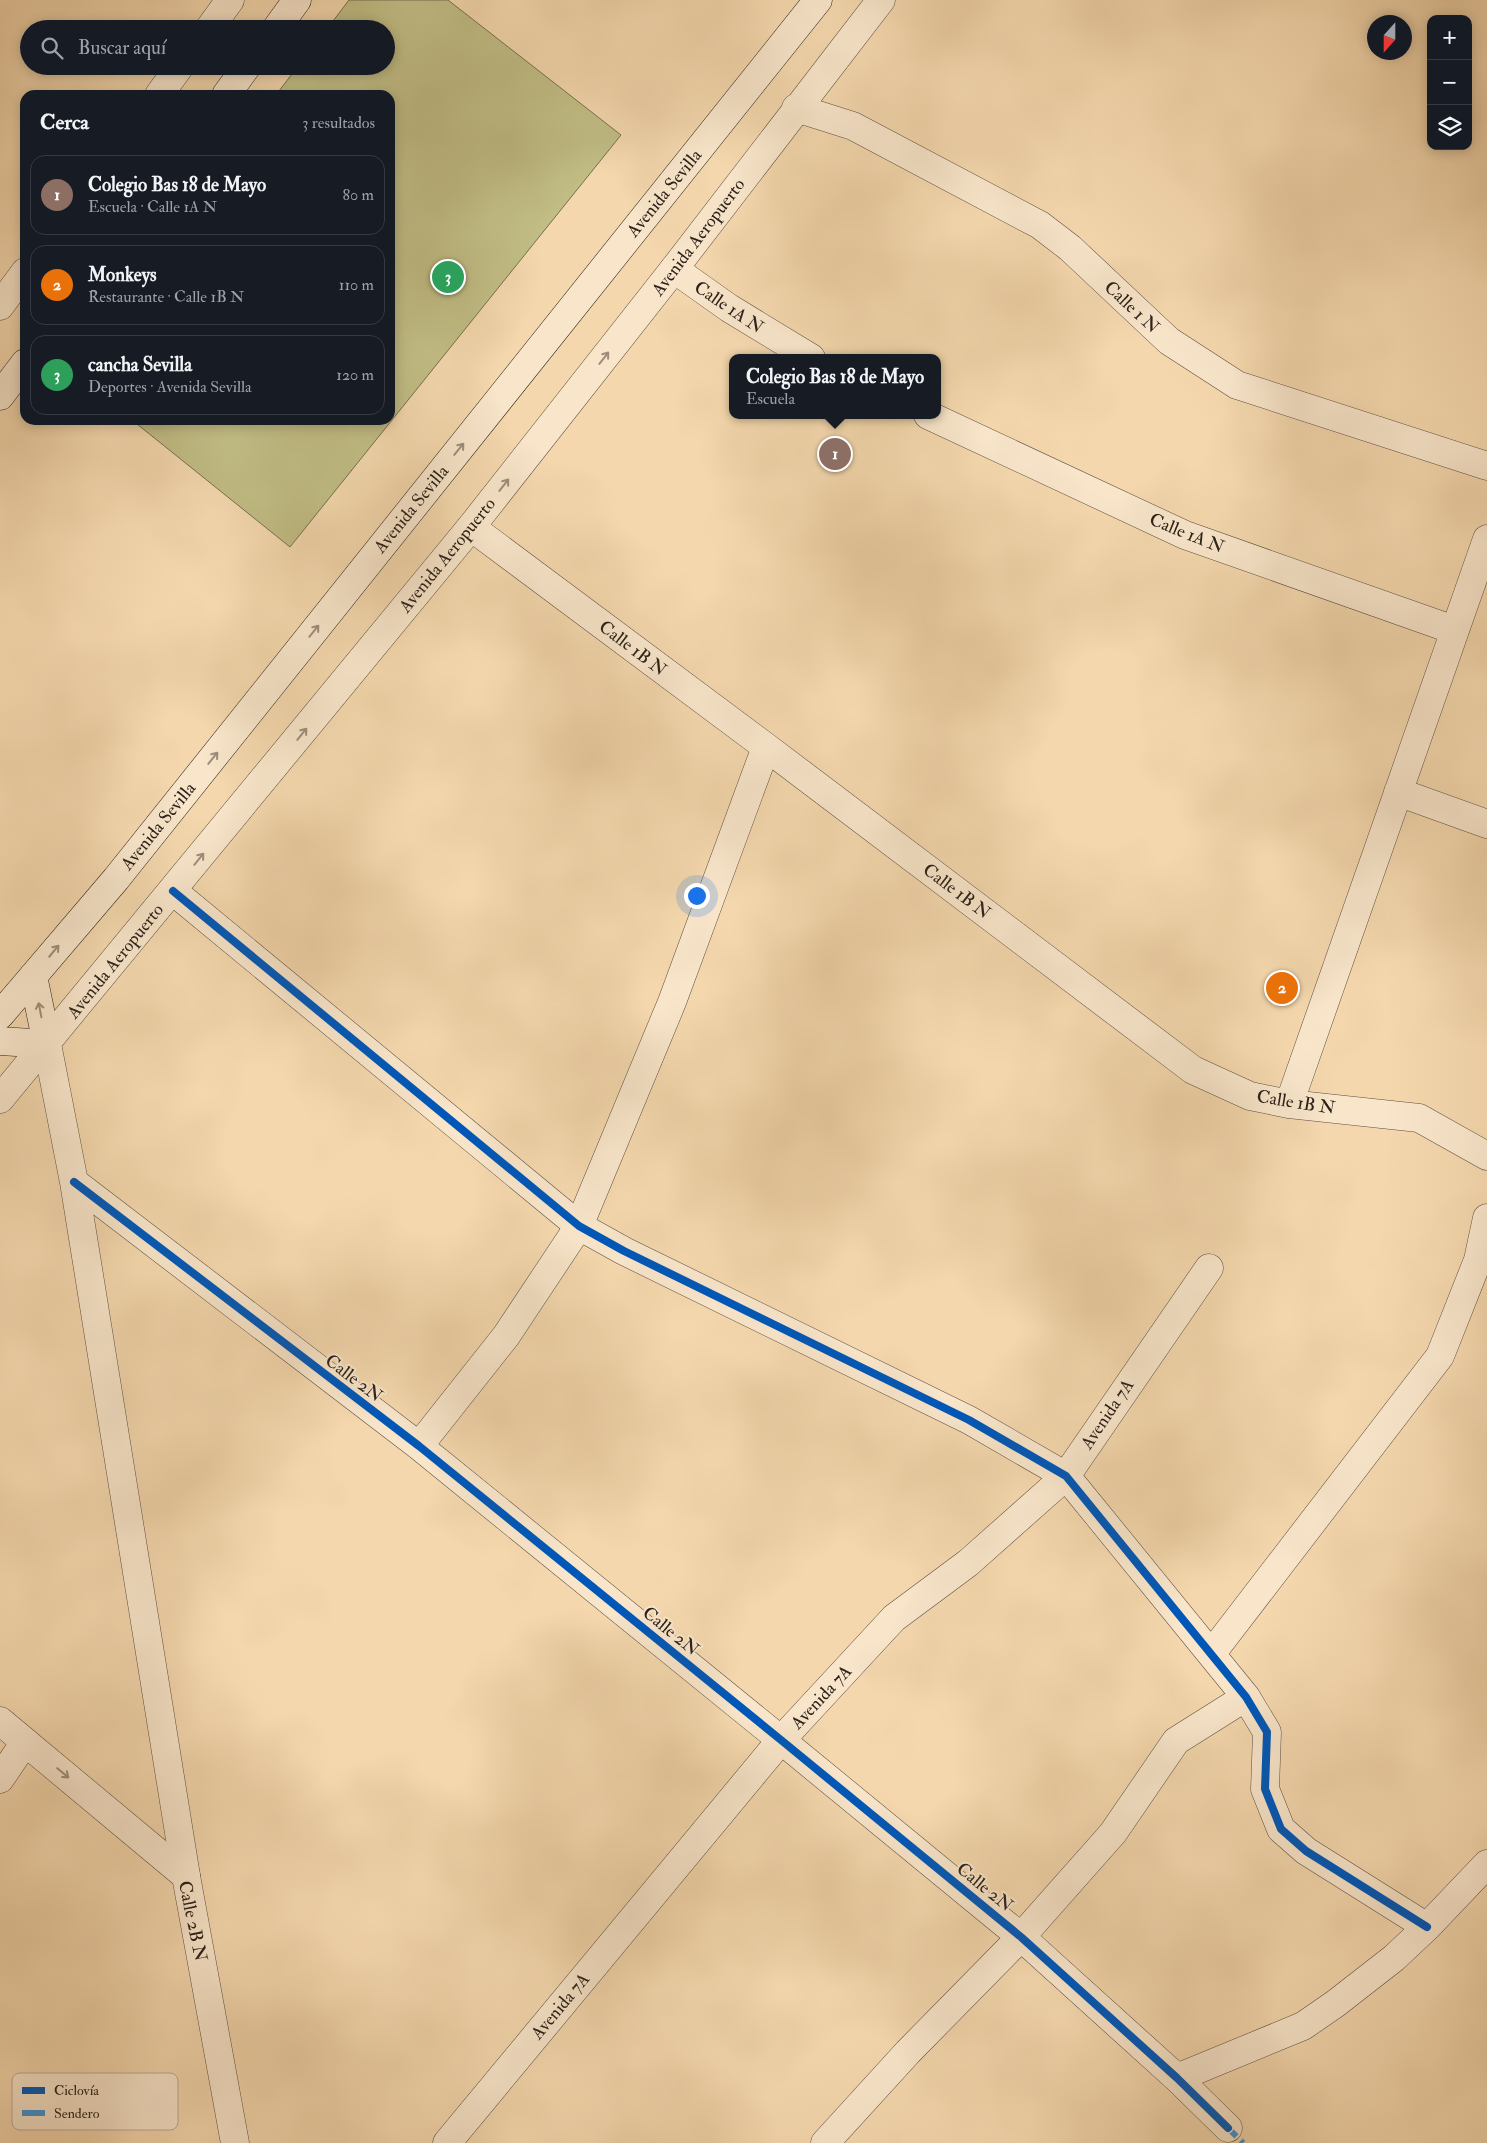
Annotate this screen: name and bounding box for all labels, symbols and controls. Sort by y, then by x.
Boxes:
north arrow [1367,15,1412,60]
map controls [1427,15,1472,150]
button: + [1427,15,1472,60]
search box [20,20,395,75]
icon: search [38,34,66,62]
text: Buscar aquí [78,36,166,60]
button: − [1427,60,1472,105]
button: layers [1427,105,1472,150]
text: Cerca [40,109,89,136]
text: 3 resultados [302,113,375,133]
street label: Avenida Sevilla [621,144,707,243]
text: Colegio Bas 18 de Mayo [88,173,266,197]
street label: Avenida Aeropuerto [646,174,750,302]
text: 1 [54,185,60,205]
text: 80 m [343,185,374,205]
text: Escuela · Calle 1A N [88,197,217,217]
pin: 3 [432,258,464,296]
text: Monkeys [88,263,157,287]
text: 2 [53,275,61,295]
text: 110 m [339,275,374,295]
street label: Calle 1A N [690,276,768,339]
street label: Calle 1 N [1099,276,1164,339]
text: Restaurante · Calle 1B N [88,287,244,307]
one-way arrow [599,352,610,365]
text: cancha Sevilla [88,353,192,377]
popup [729,354,941,419]
text: 3 [54,365,60,385]
text: 120 m [336,365,374,385]
text: Colegio Bas 18 de Mayo [746,365,924,389]
text: Deportes · Avenida Sevilla [88,377,252,397]
text: Escuela [746,389,795,409]
pin: 1 [819,435,851,473]
one-way arrow [454,443,465,456]
street label: Avenida Sevilla [368,460,454,559]
one-way arrow [498,479,509,492]
street label: Avenida Aeropuerto [393,493,501,618]
street label: Calle 1A N [1146,508,1228,559]
street label: Calle 1B N [594,615,671,681]
one-way arrow [309,624,319,638]
one-way arrow [296,727,307,740]
one-way arrow [207,752,218,765]
street label: Avenida Sevilla [115,777,201,876]
one-way arrow [193,853,204,866]
street label: Calle 1B N [918,858,995,924]
your location [684,883,710,909]
street label: Avenida Aeropuerto [61,899,169,1024]
one-way arrow [49,945,60,958]
pin: 2 [1266,969,1298,1007]
one-way arrow [35,1002,44,1018]
street label: Calle 1B N [1255,1085,1337,1120]
street label: Calle 2N [320,1349,387,1408]
street label: Avenida 7A [1075,1374,1140,1455]
street label: Calle 2N [638,1602,704,1661]
street label: Avenida 7A [785,1660,857,1735]
one-way arrow [56,1767,69,1778]
street label: Calle 2N [952,1858,1018,1917]
street label: Calle 2B N [173,1879,212,1964]
street label: Avenida 7A [525,1968,595,2045]
legend [12,2073,178,2130]
text: Ciclovía [54,2082,99,2099]
text: Sendero [54,2105,100,2122]

